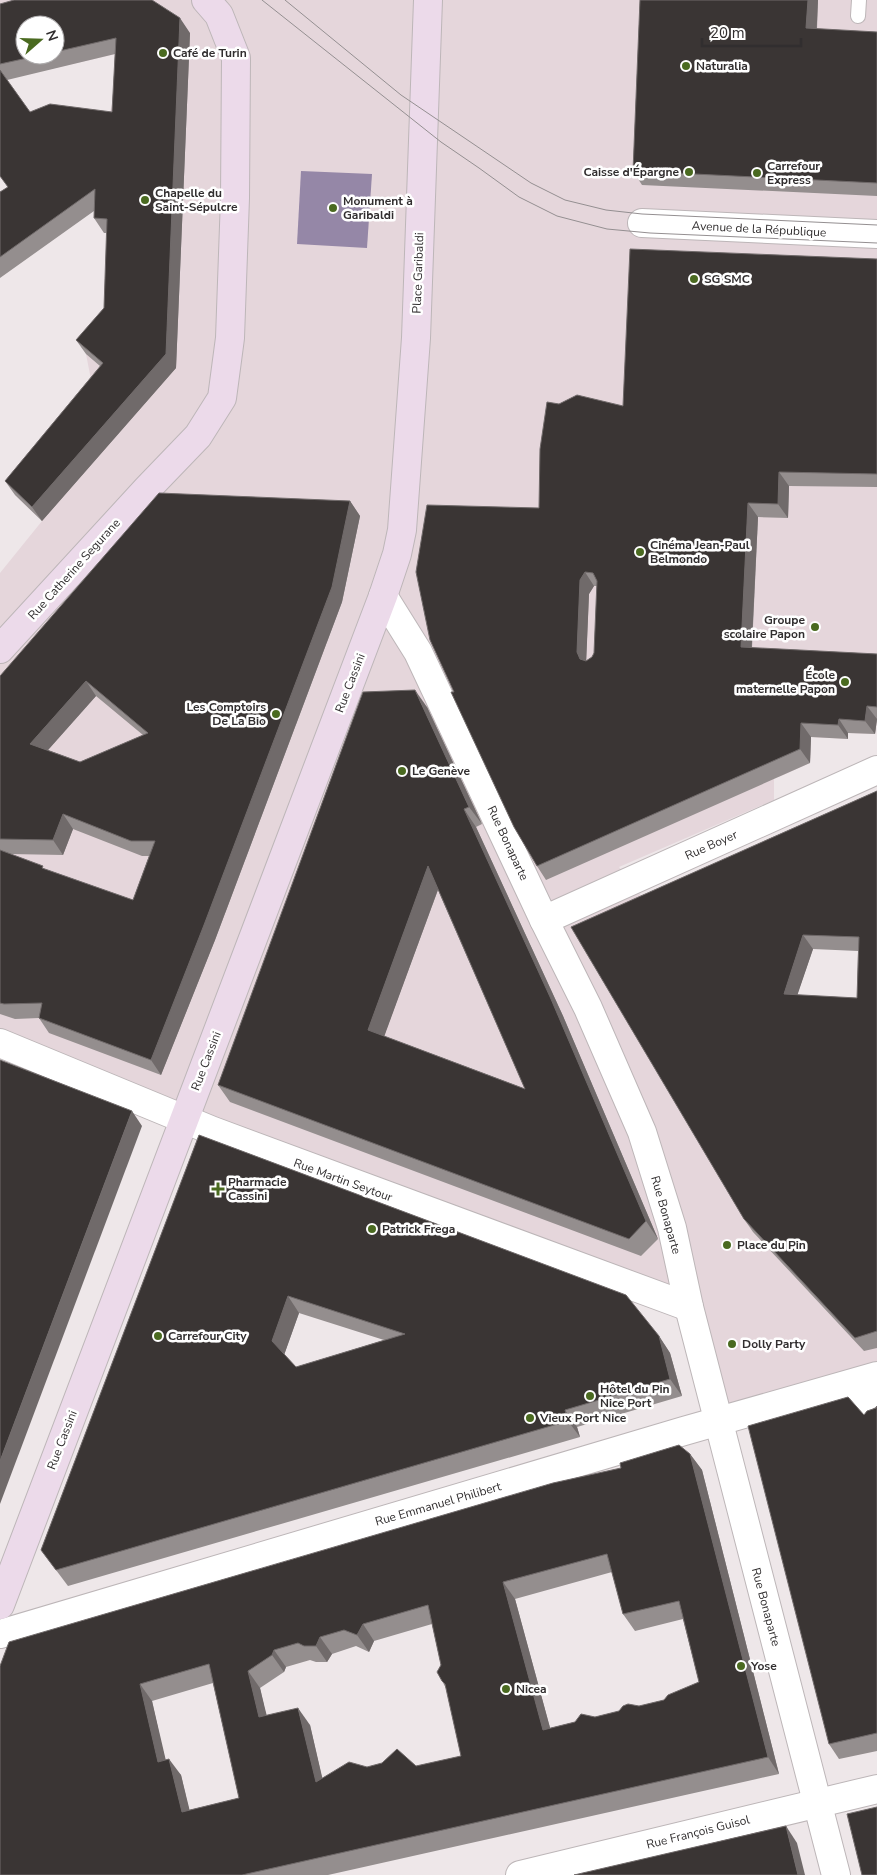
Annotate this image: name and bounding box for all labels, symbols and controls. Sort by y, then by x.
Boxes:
north arrow [15,15,65,65]
scale bar [702,15,801,47]
text: 20 m [710,23,745,43]
text: N [41,28,62,44]
place label: Café de Turin [173,45,247,61]
marker: Café de Turin [157,47,169,59]
place label: Naturalia [696,58,748,74]
marker: Naturalia [680,60,692,72]
place label: Carrefour Express [767,158,820,188]
place label: Caisse d'Épargne [584,164,679,180]
marker: Caisse d'Épargne [683,166,695,178]
marker: Carrefour Express [751,167,763,179]
place label: Chapelle du Saint-Sépulcre [155,185,238,215]
place label: Monument à Garibaldi [343,193,413,223]
marker: Chapelle du Saint-Sépulcre [139,194,151,206]
marker: Monument à Garibaldi [327,202,339,214]
street label: Avenue de la République [691,217,827,241]
street label: Place Garibaldi [409,232,427,314]
place label: SG SMC [704,271,750,287]
marker: SG SMC [688,273,700,285]
street label: Rue Catherine Segurane [24,515,124,623]
place label: Cinéma Jean-Paul Belmondo [650,537,750,567]
marker: Cinéma Jean-Paul Belmondo [634,546,646,558]
place label: Groupe scolaire Papon [724,612,805,642]
marker: Groupe scolaire Papon [809,621,821,633]
street label: Rue Cassini [331,651,369,715]
place label: École maternelle Papon [736,667,835,697]
marker: École maternelle Papon [839,676,851,688]
place label: Les Comptoirs De La Bio [186,699,266,729]
marker: Les Comptoirs De La Bio [270,708,282,720]
place label: Le Genève [412,763,470,779]
marker: Le Genève [396,765,408,777]
street label: Rue Bonaparte [484,803,532,883]
street label: Rue Boyer [682,826,740,864]
street label: Rue Cassini [187,1029,225,1093]
street label: Rue Martin Seytour [291,1155,395,1206]
place label: Pharmacie Cassini [228,1174,287,1204]
street label: Rue Bonaparte [647,1174,685,1256]
marker: Pharmacie Cassini [212,1183,224,1195]
place label: Patrick Frega [382,1221,455,1237]
marker: Patrick Frega [366,1223,378,1235]
place label: Place du Pin [737,1237,806,1253]
marker: Place du Pin [721,1239,733,1251]
place label: Carrefour City [168,1328,247,1344]
marker: Carrefour City [152,1330,164,1342]
place label: Dolly Party [742,1336,806,1352]
marker: Dolly Party [726,1338,738,1350]
place label: Hôtel du Pin Nice Port [600,1381,670,1411]
marker: Hôtel du Pin Nice Port [584,1390,596,1402]
street label: Rue Cassini [43,1408,81,1472]
place label: Vieux Port Nice [539,1410,627,1426]
marker: Vieux Port Nice [524,1412,536,1424]
street label: Rue Emmanuel Philibert [373,1478,504,1530]
street label: Rue Bonaparte [748,1566,784,1648]
place label: Yose [750,1658,777,1674]
marker: Yose [735,1660,747,1672]
place label: Nicea [516,1681,547,1697]
marker: Nicea [500,1683,512,1695]
street label: Rue François Guisol [645,1811,752,1853]

